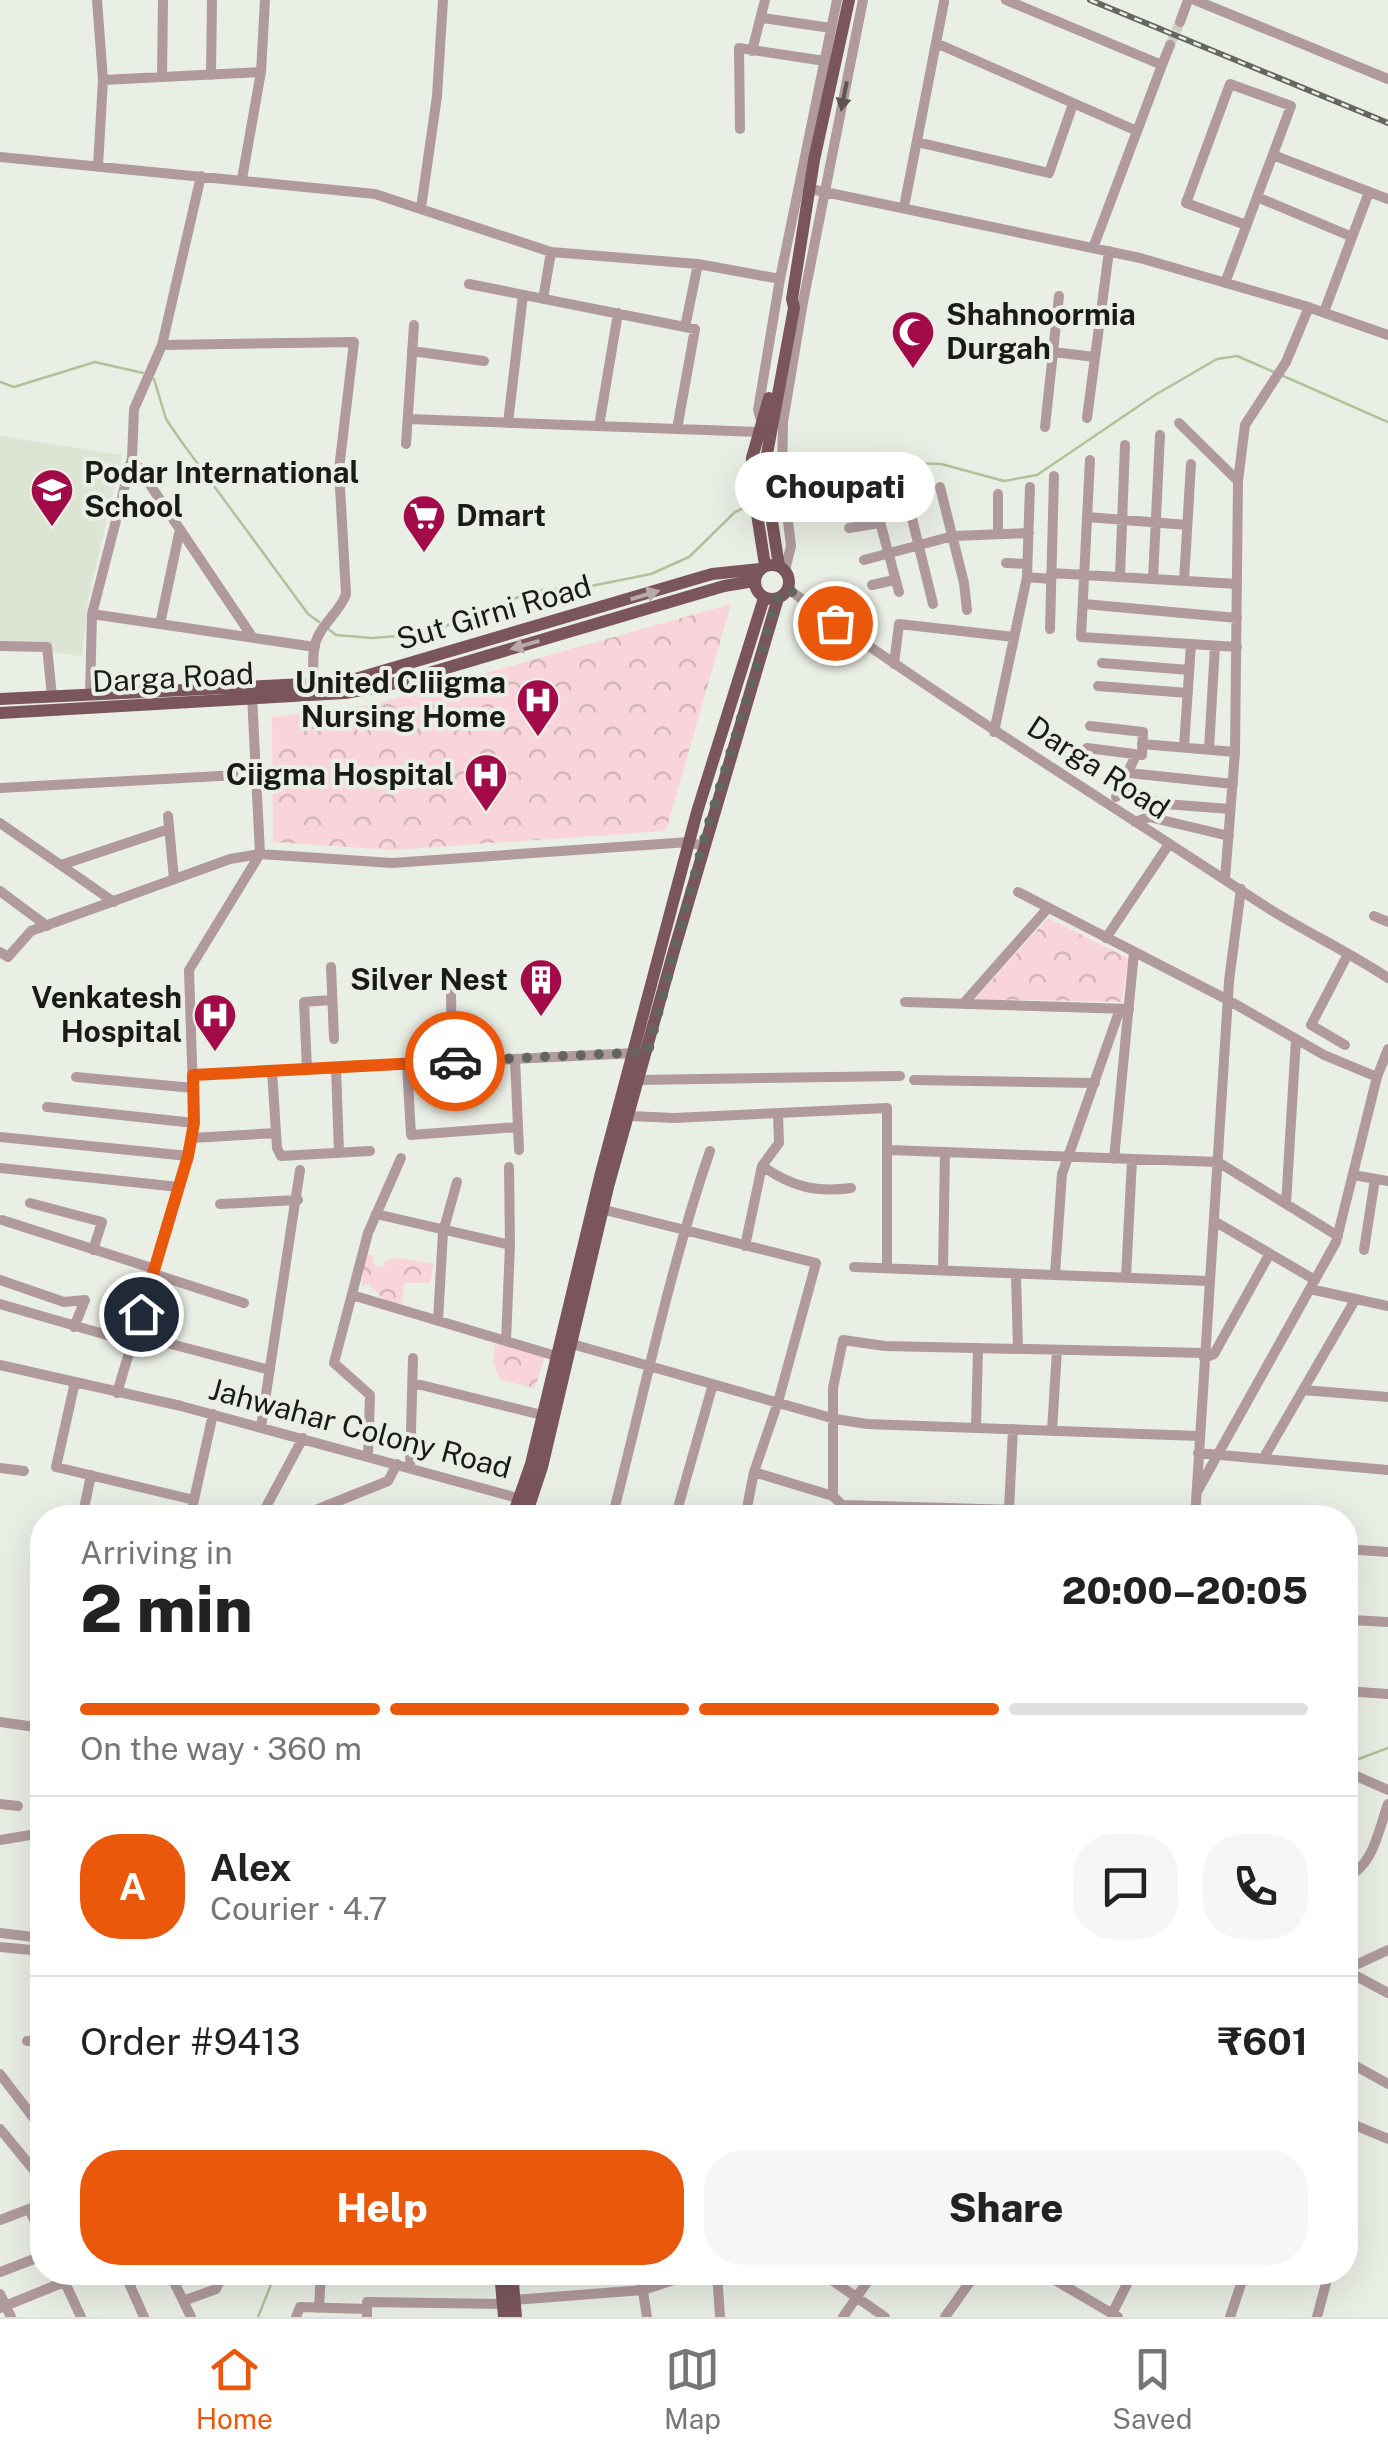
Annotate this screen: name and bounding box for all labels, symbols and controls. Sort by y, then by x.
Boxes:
one-way arrow [836,80,852,111]
place label: Shahnoormia Durgah [946,296,1136,366]
mosque icon: Shahnoormia Durgah [890,309,936,370]
callout: Choupati [735,453,935,523]
place label: Podar International School [84,454,359,524]
school or university icon: Podar International School [29,467,75,528]
text: Choupati [765,468,905,505]
supermarket icon: Dmart [401,493,447,554]
place label: Dmart [456,497,546,533]
street label: Sut Girni Road [392,567,595,657]
pin [793,581,878,666]
one-way arrow [630,587,661,602]
icon: bag [808,596,863,651]
one-way arrow [510,638,540,653]
street label: Darga Road [91,655,255,699]
place label: United CIiigma Nursing Home [295,664,506,734]
hospital icon: United CIiigma Nursing Home [515,677,561,738]
street label: Darga Road [1021,708,1176,826]
hospital icon: Ciigma Hospital [463,752,509,813]
place label: Ciigma Hospital [226,756,454,792]
building icon: Silver Nest [518,957,564,1018]
place label: Silver Nest [350,961,508,997]
place label: Venkatesh Hospital [31,979,182,1049]
hospital icon: Venkatesh Hospital [192,992,238,1053]
courier [405,1011,505,1111]
icon: car [428,1034,483,1089]
pin [99,1272,184,1357]
icon: home [114,1287,169,1342]
street label: Jahwahar Colony Road [205,1370,515,1486]
text: Arriving in [80,1534,233,1571]
text: 20:00–20:05 [1062,1568,1308,1613]
text: 2 min [80,1570,253,1647]
text: On the way · 360 m [80,1730,362,1767]
button: chat [1073,1834,1178,1939]
button: phone [1203,1834,1308,1939]
text: Alex [210,1845,292,1890]
text: A [119,1864,146,1909]
text: Courier · 4.7 [210,1890,387,1927]
text: Order #9413 [80,2019,300,2064]
text: ₹601 [1218,2019,1308,2064]
button: Help [80,2150,684,2265]
button: Share [704,2150,1308,2265]
tab: Home [196,2342,273,2435]
tab: Map [664,2342,721,2435]
tab: Saved [1112,2342,1192,2435]

